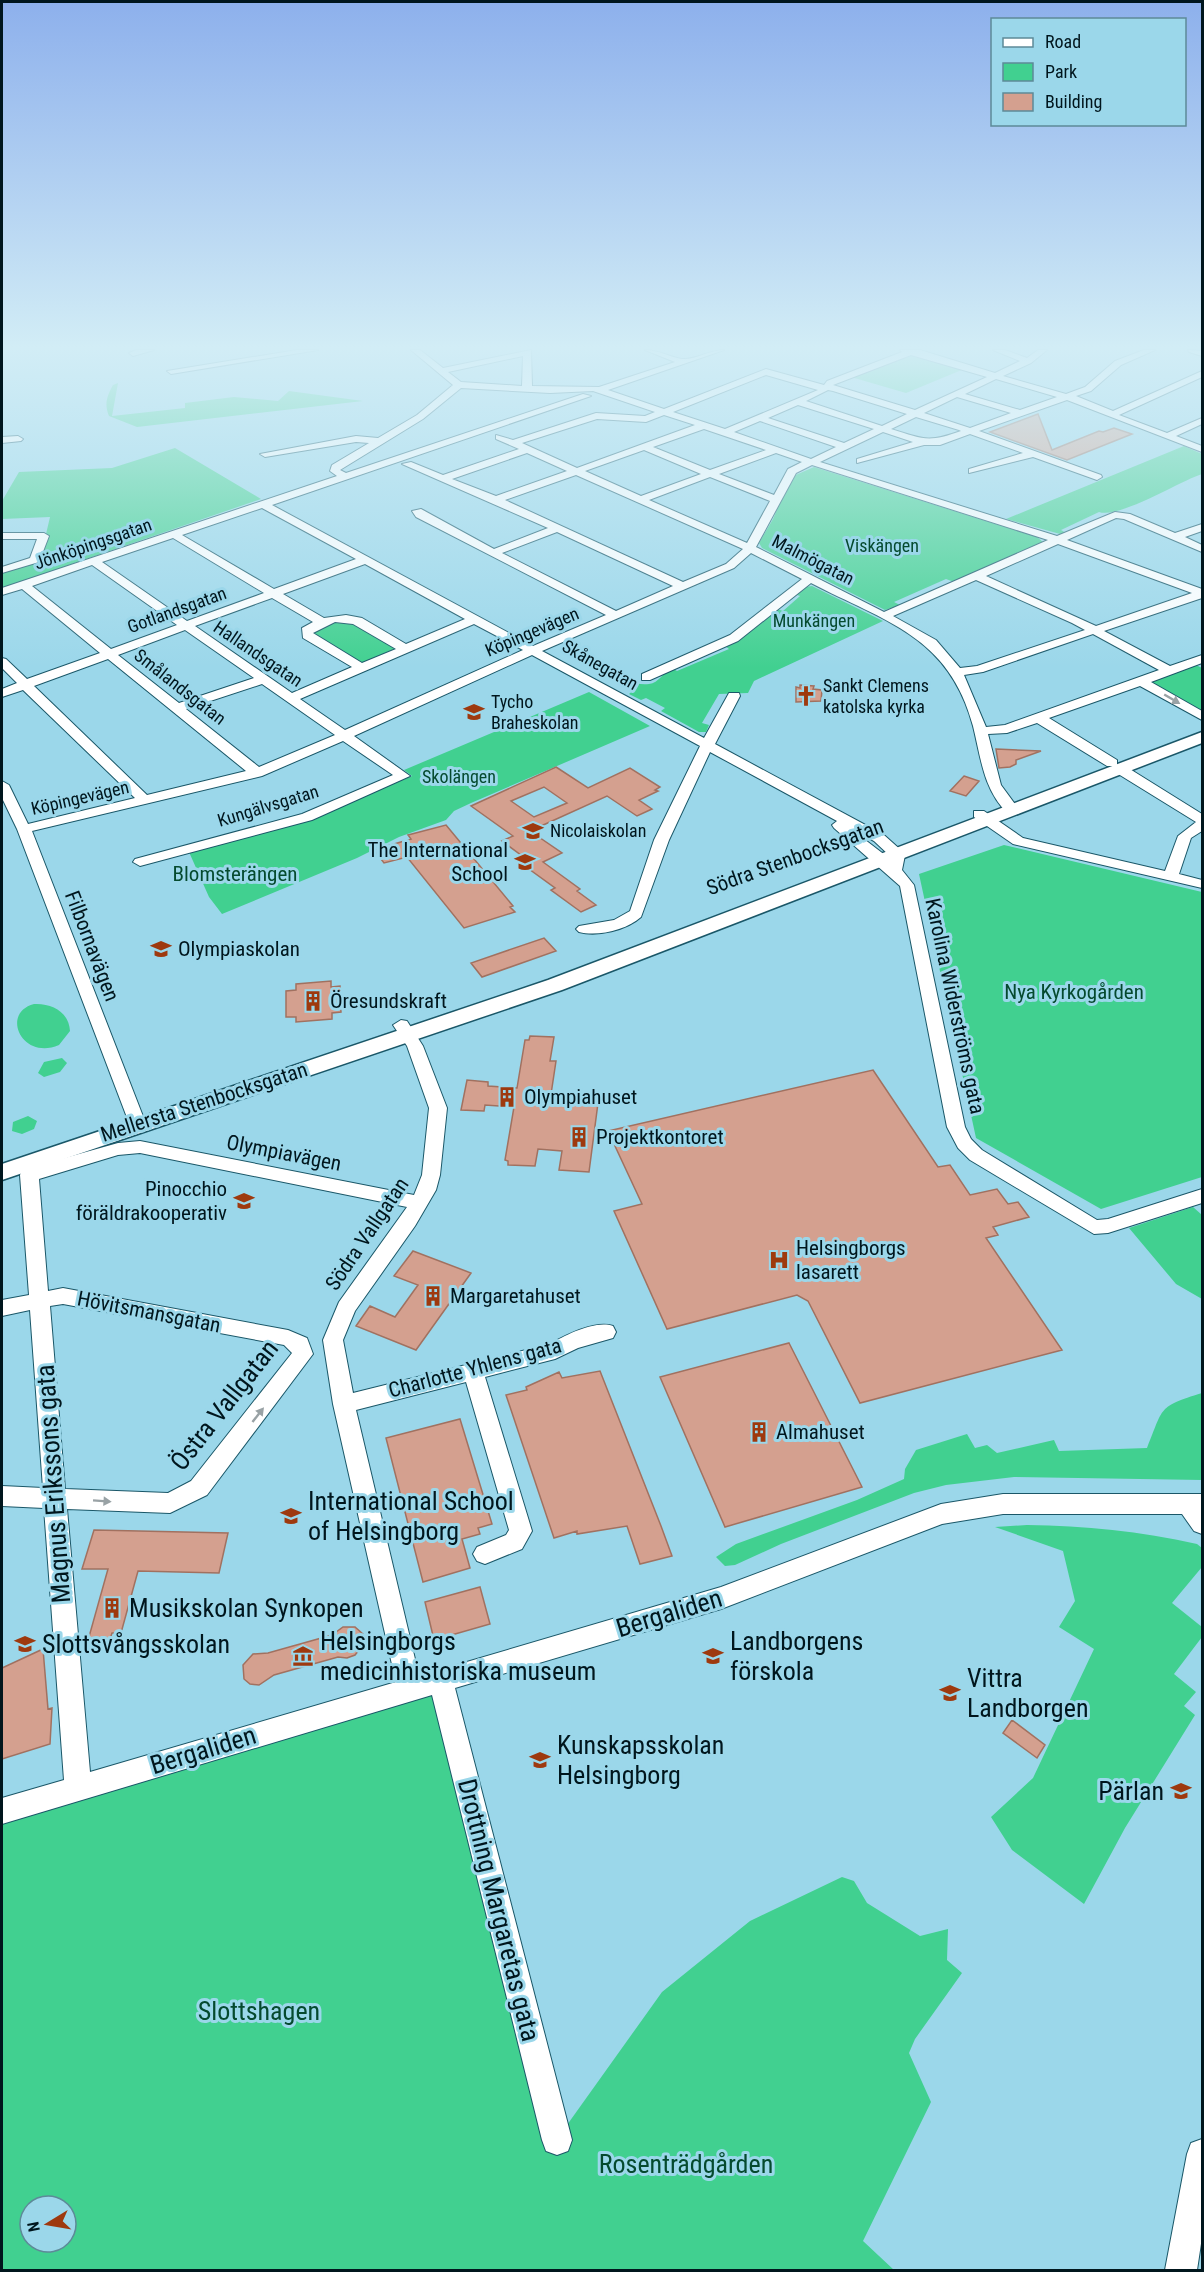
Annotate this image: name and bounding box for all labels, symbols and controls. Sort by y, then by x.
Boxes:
legend [991,18,1186,126]
text: Road [1045,31,1081,52]
text: Park [1045,61,1077,82]
text: Building [1045,91,1102,112]
street label: Jönköpingsgatan [31,514,154,573]
street label: Malmögatan [769,530,858,589]
park label: Viskängen [845,535,919,556]
street label: Gotlandsgatan [124,582,229,637]
street label: Köpingevägen [482,602,582,661]
park label: Munkängen [773,610,855,631]
street label: Hallandsgatan [210,616,307,691]
street label: Skånegatan [559,635,642,694]
street label: Smålandsgatan [130,644,230,729]
place label: Sankt Clemens katolska kyrka [823,675,929,717]
church icon: Sankt Clemens katolska kyrka [794,684,818,708]
place label: Tycho Braheskolan [491,691,579,733]
one-way arrow [1164,693,1180,704]
school or university icon: Tycho Braheskolan [462,700,486,724]
park label: Skolängen [422,766,496,787]
street label: Köpingevägen [29,776,131,819]
street label: Kungälvsgatan [215,780,321,831]
street label: Södra Stenbocksgatan [703,814,887,900]
school or university icon: Nicolaiskolan [521,819,545,843]
place label: Nicolaiskolan [550,820,646,841]
place label: The International School [368,838,508,886]
school or university icon: The International School [513,850,537,874]
park label: Blomsterängen [173,862,297,886]
street label: Filbornavägen [60,887,124,1005]
street label: Karolina Widerströms gata [920,896,990,1116]
school or university icon: Olympiaskolan [149,937,173,961]
place label: Olympiaskolan [178,937,300,961]
park label: Nya Kyrkogården [1004,980,1144,1004]
building icon: Öresundskraft [301,989,325,1013]
place label: Öresundskraft [330,989,447,1013]
street label: Mellersta Stenbocksgatan [98,1057,310,1147]
building icon: Olympiahuset [495,1085,519,1109]
place label: Olympiahuset [524,1085,637,1109]
building icon: Projektkontoret [567,1125,591,1149]
place label: Projektkontoret [596,1125,724,1149]
street label: Olympiavägen [225,1130,343,1176]
street label: Södra Vallgatan [321,1173,413,1295]
place label: Pinocchio föräldrakooperativ [76,1177,227,1225]
school or university icon: Pinocchio föräldrakooperativ [232,1189,256,1213]
place label: Helsingborgs lasarett [796,1236,906,1284]
hospital icon: Helsingborgs lasarett [767,1248,791,1272]
building icon: Margaretahuset [421,1284,445,1308]
place label: Margaretahuset [450,1284,581,1308]
street label: Hövitsmansgatan [75,1286,223,1338]
street label: Charlotte Yhlens gata [386,1333,564,1403]
street label: Östra Vallgatan [164,1334,284,1476]
street label: Magnus Erikssons gata [30,1364,76,1604]
one-way arrow [251,1407,264,1423]
building icon: Almahuset [747,1420,771,1444]
place label: Almahuset [776,1420,865,1444]
place label: International School of Helsingborg [308,1486,514,1546]
one-way arrow [92,1496,111,1506]
school or university icon: International School of Helsingborg [279,1504,303,1528]
street label: Bergaliden [613,1583,725,1643]
place label: Musikskolan Synkopen [129,1593,364,1623]
building icon: Musikskolan Synkopen [100,1596,124,1620]
place label: Helsingborgs medicinhistoriska museum [320,1626,596,1686]
place label: Landborgens förskola [730,1626,863,1686]
place label: Slottsvångsskolan [42,1629,230,1659]
school or university icon: Slottsvångsskolan [13,1632,37,1656]
museum icon: Helsingborgs medicinhistoriska museum [291,1644,315,1668]
school or university icon: Landborgens förskola [701,1644,725,1668]
place label: Vittra Landborgen [967,1663,1088,1723]
school or university icon: Vittra Landborgen [938,1681,962,1705]
street label: Bergaliden [147,1720,259,1780]
place label: Kunskapsskolan Helsingborg [557,1730,724,1790]
school or university icon: Kunskapsskolan Helsingborg [528,1748,552,1772]
street label: Drottning Margaretas gata [452,1776,546,2044]
place label: Pärlan [1098,1776,1164,1806]
school or university icon: Pärlan [1169,1779,1193,1803]
park label: Slottshagen [198,1996,320,2026]
park label: Rosenträdgården [599,2149,773,2179]
north arrow [18,2194,78,2254]
text: N [24,2220,44,2233]

